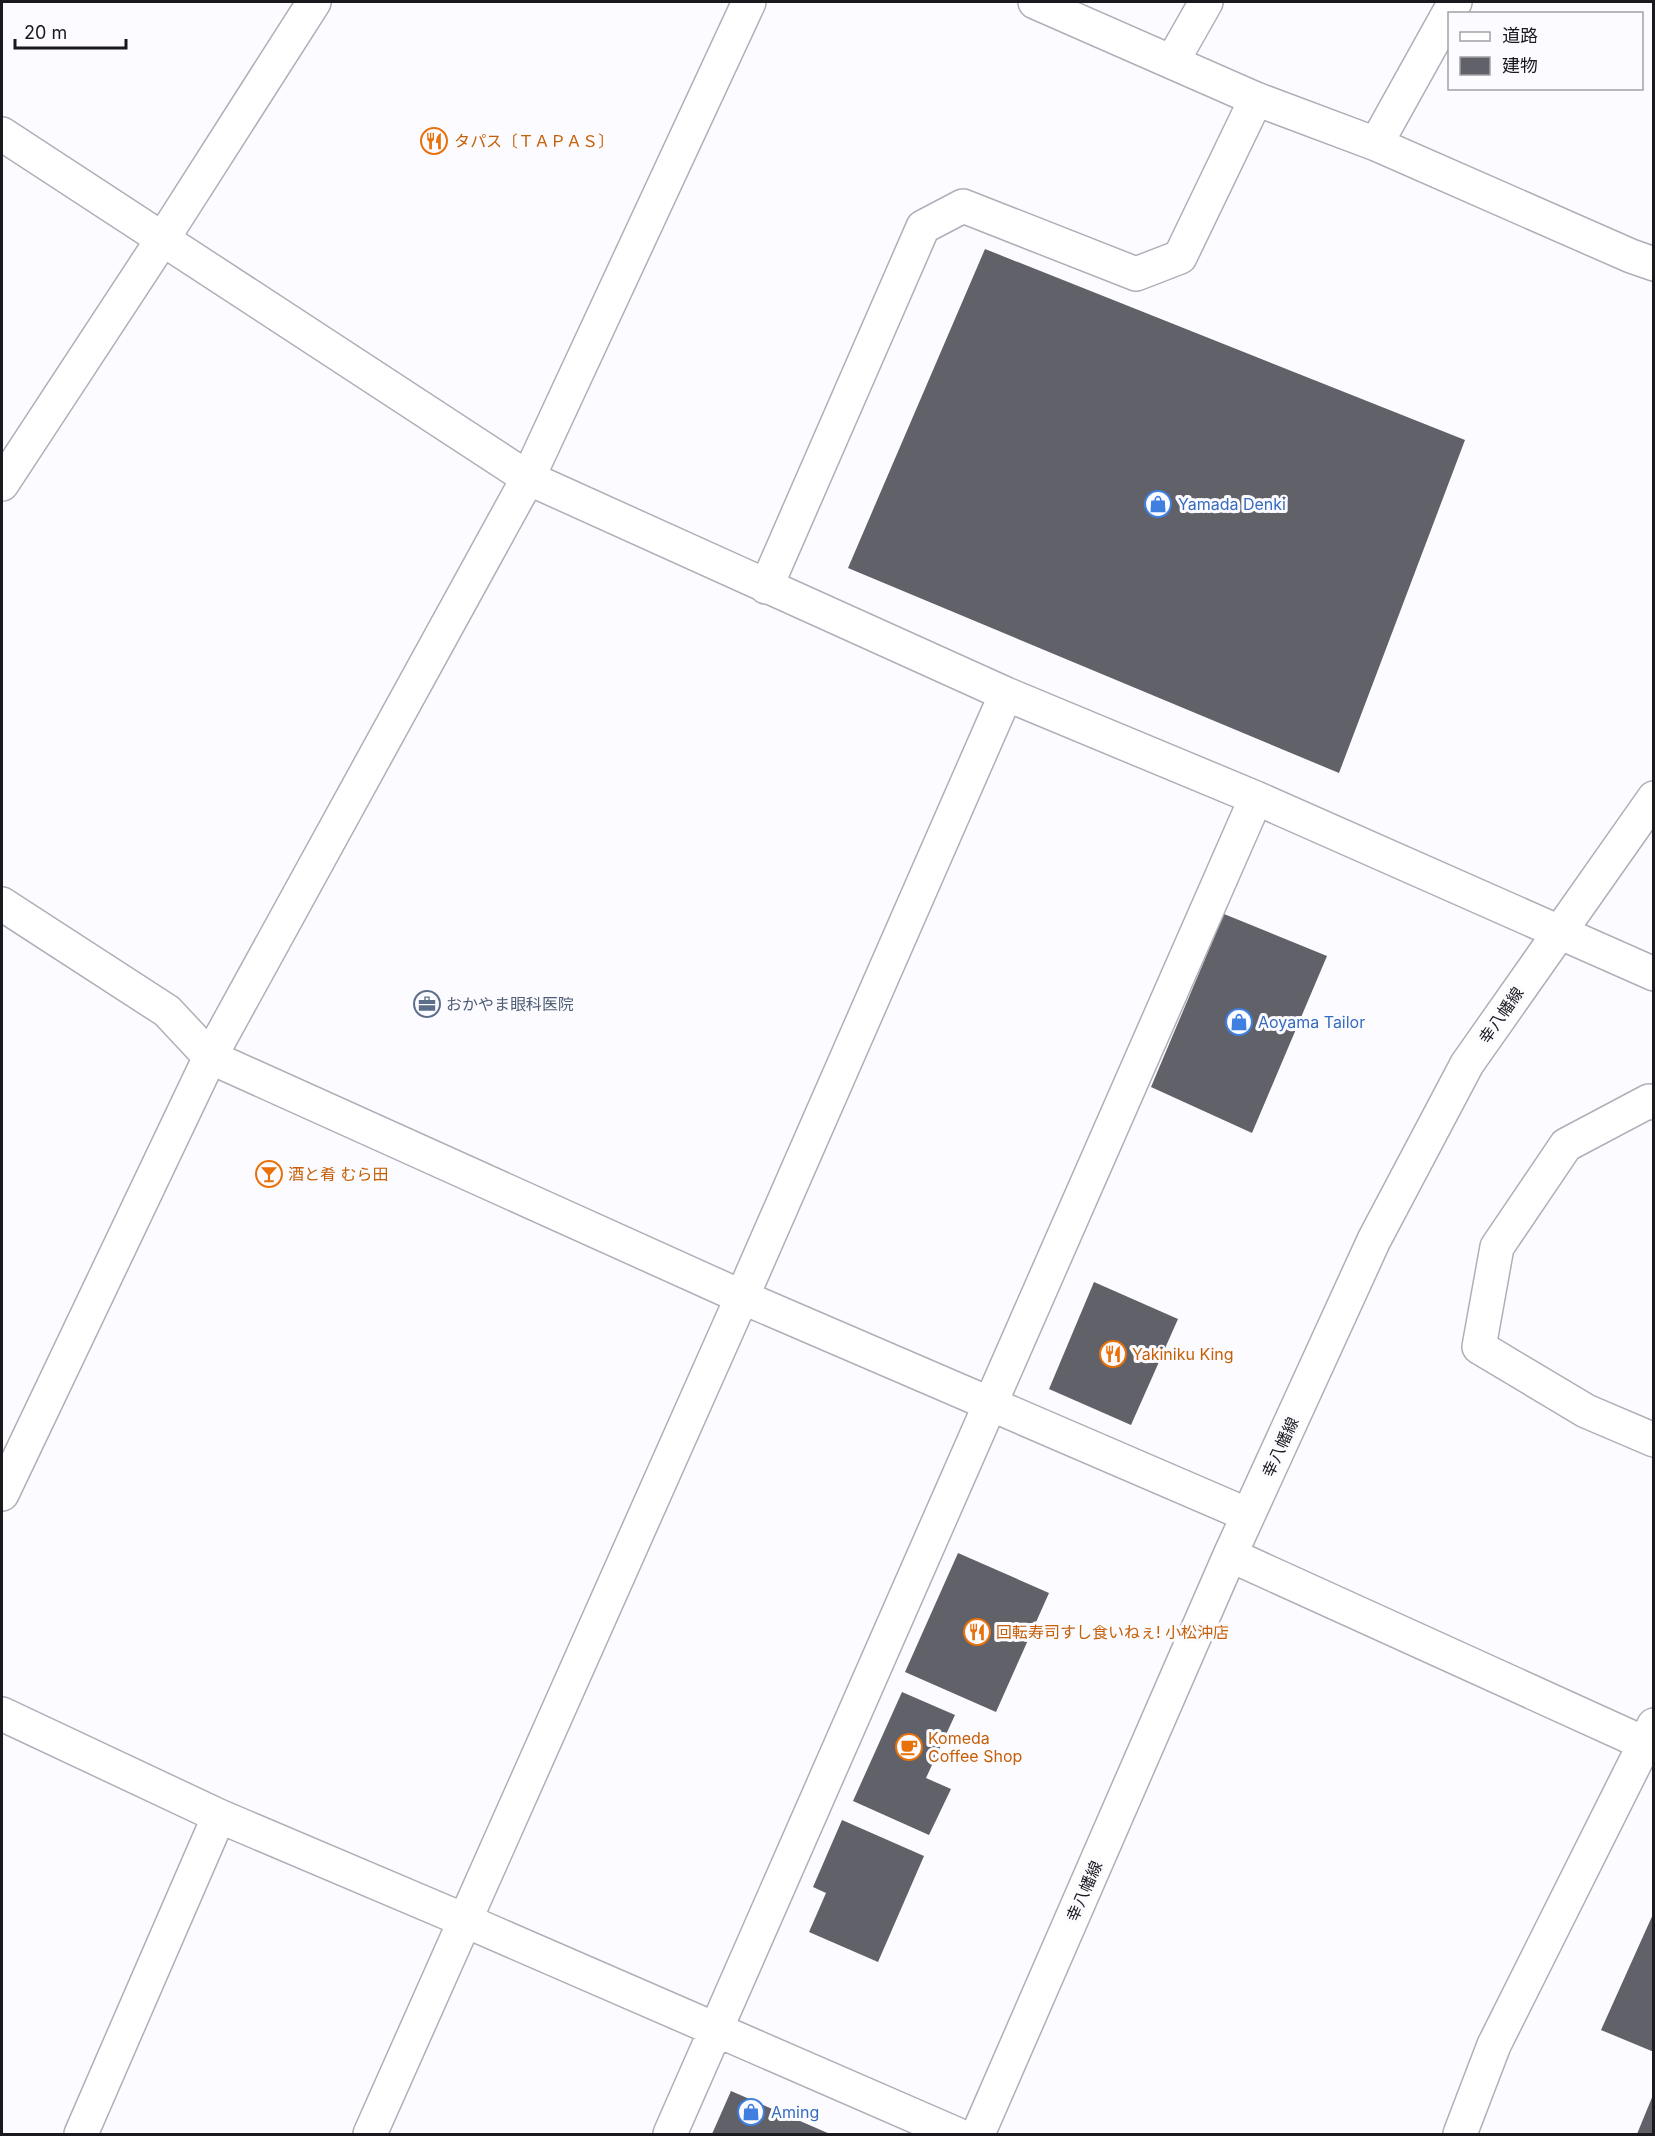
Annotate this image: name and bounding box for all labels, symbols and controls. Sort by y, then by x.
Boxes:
scale bar [15,12,126,50]
legend [1448,12,1643,90]
text: 20 m [24,22,67,43]
text: 道路 [1502,25,1538,46]
text: 建物 [1502,55,1538,76]
restaurant icon: タパス〔ＴＡＰＡＳ〕 [419,126,449,156]
place label: タパス〔ＴＡＰＡＳ〕 [454,131,614,151]
shop icon: Yamada Denki [1143,489,1173,519]
place label: Yamada Denki [1178,494,1286,514]
street label: 幸八幡線 [1474,983,1528,1047]
office icon: おかやま眼科医院 [412,989,442,1019]
place label: おかやま眼科医院 [446,994,574,1014]
shop icon: Aoyama Tailor [1224,1007,1254,1037]
place label: Aoyama Tailor [1258,1012,1365,1032]
bar icon: 酒と肴 むら田 [254,1159,284,1189]
place label: 酒と肴 むら田 [288,1164,389,1184]
restaurant icon: Yakiniku King [1098,1339,1128,1369]
place label: Yakiniku King [1132,1344,1234,1364]
street label: 幸八幡線 [1257,1414,1303,1480]
restaurant icon: 回転寿司すし食いねぇ! 小松沖店 [962,1617,992,1647]
place label: 回転寿司すし食いねぇ! 小松沖店 [996,1622,1229,1642]
place label: Komeda Coffee Shop [928,1728,1022,1766]
cafe icon: Komeda Coffee Shop [894,1732,924,1762]
street label: 幸八幡線 [1062,1858,1106,1924]
shop icon: Aming [736,2097,766,2127]
place label: Aming [771,2102,819,2122]

